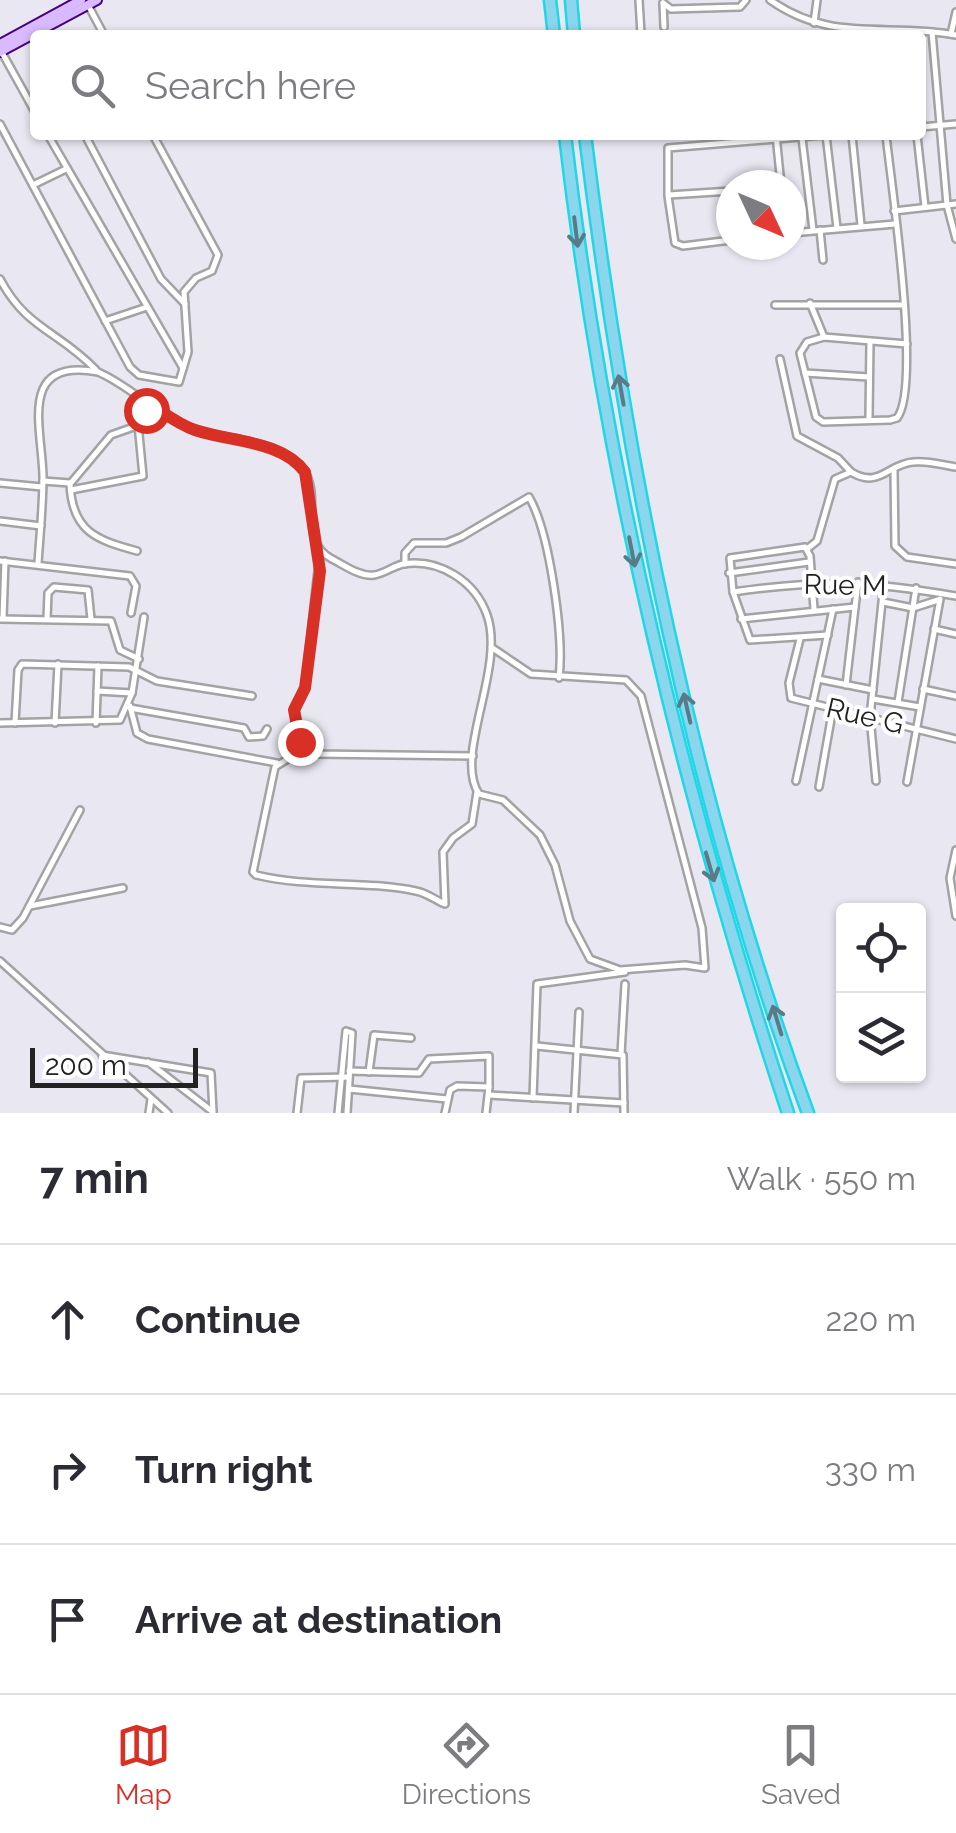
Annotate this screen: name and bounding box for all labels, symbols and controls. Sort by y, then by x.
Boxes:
search box [30,30,926,140]
icon: search [65,58,120,113]
text: Search here [145,63,356,108]
north arrow [716,170,806,260]
one-way arrow [567,215,586,247]
one-way arrow [611,374,630,407]
route start [124,388,170,434]
one-way arrow [624,535,643,567]
street label: Rue M [803,568,887,602]
street label: Rue G [823,691,907,741]
one-way arrow [677,693,695,725]
route end [278,720,324,766]
one-way arrow [702,851,720,883]
map controls [836,903,926,1083]
button: locate [836,903,926,993]
button: layers [836,993,926,1083]
one-way arrow [767,1005,785,1037]
scale bar [30,1043,198,1088]
text: 200 m [45,1049,127,1082]
text: 7 min [40,1154,149,1203]
text: Walk · 550 m [727,1160,916,1197]
icon: ahead [40,1292,95,1347]
text: Continue [135,1297,300,1342]
text: 220 m [826,1301,916,1338]
icon: right [40,1442,95,1497]
text: Turn right [135,1447,312,1492]
text: 330 m [825,1451,916,1488]
icon: arrive [40,1592,95,1647]
text: Arrive at destination [135,1597,502,1642]
tab: Map [115,1718,172,1811]
tab: Directions [402,1718,531,1811]
tab: Saved [761,1718,841,1811]

